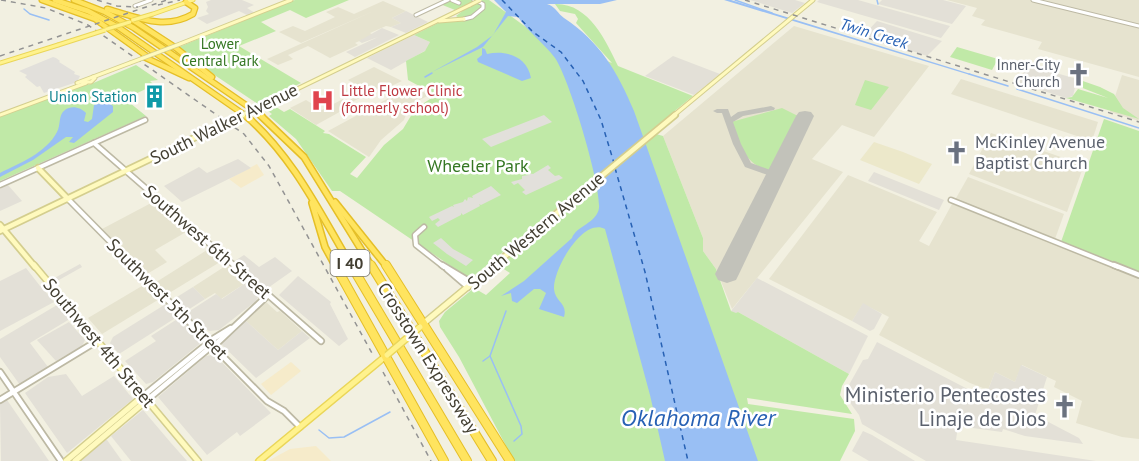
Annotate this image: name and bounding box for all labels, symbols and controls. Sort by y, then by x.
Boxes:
water label: Twin Creek [838,13,911,53]
park label: Lower Central Park [181,34,260,70]
place label: Inner-City Church [996,55,1060,91]
church icon: Inner-City Church [1065,61,1091,87]
street label: South Walker Avenue [146,78,302,169]
place label: Little Flower Clinic (formerly school) [341,81,463,117]
building icon: Union Station [142,84,168,110]
place label: Union Station [49,87,137,106]
hospital icon: Little Flower Clinic (formerly school) [310,87,336,113]
place label: McKinley Avenue Baptist Church [975,130,1105,174]
church icon: McKinley Avenue Baptist Church [944,139,970,165]
park label: Wheeler Park [427,154,529,177]
street label: South Western Avenue [463,167,609,295]
street label: Southwest 6th Street [139,180,276,303]
street label: Southwest 5th Street [102,233,233,364]
road number: I 40 [330,250,370,276]
street label: Southwest 4th Street [38,273,160,412]
street label: Crosstown Expressway [373,278,485,438]
place label: Ministerio Pentecostes Linaje de Dios [845,381,1046,432]
church icon: Ministerio Pentecostes Linaje de Dios [1051,394,1077,420]
water label: Oklahoma River [621,402,777,433]

